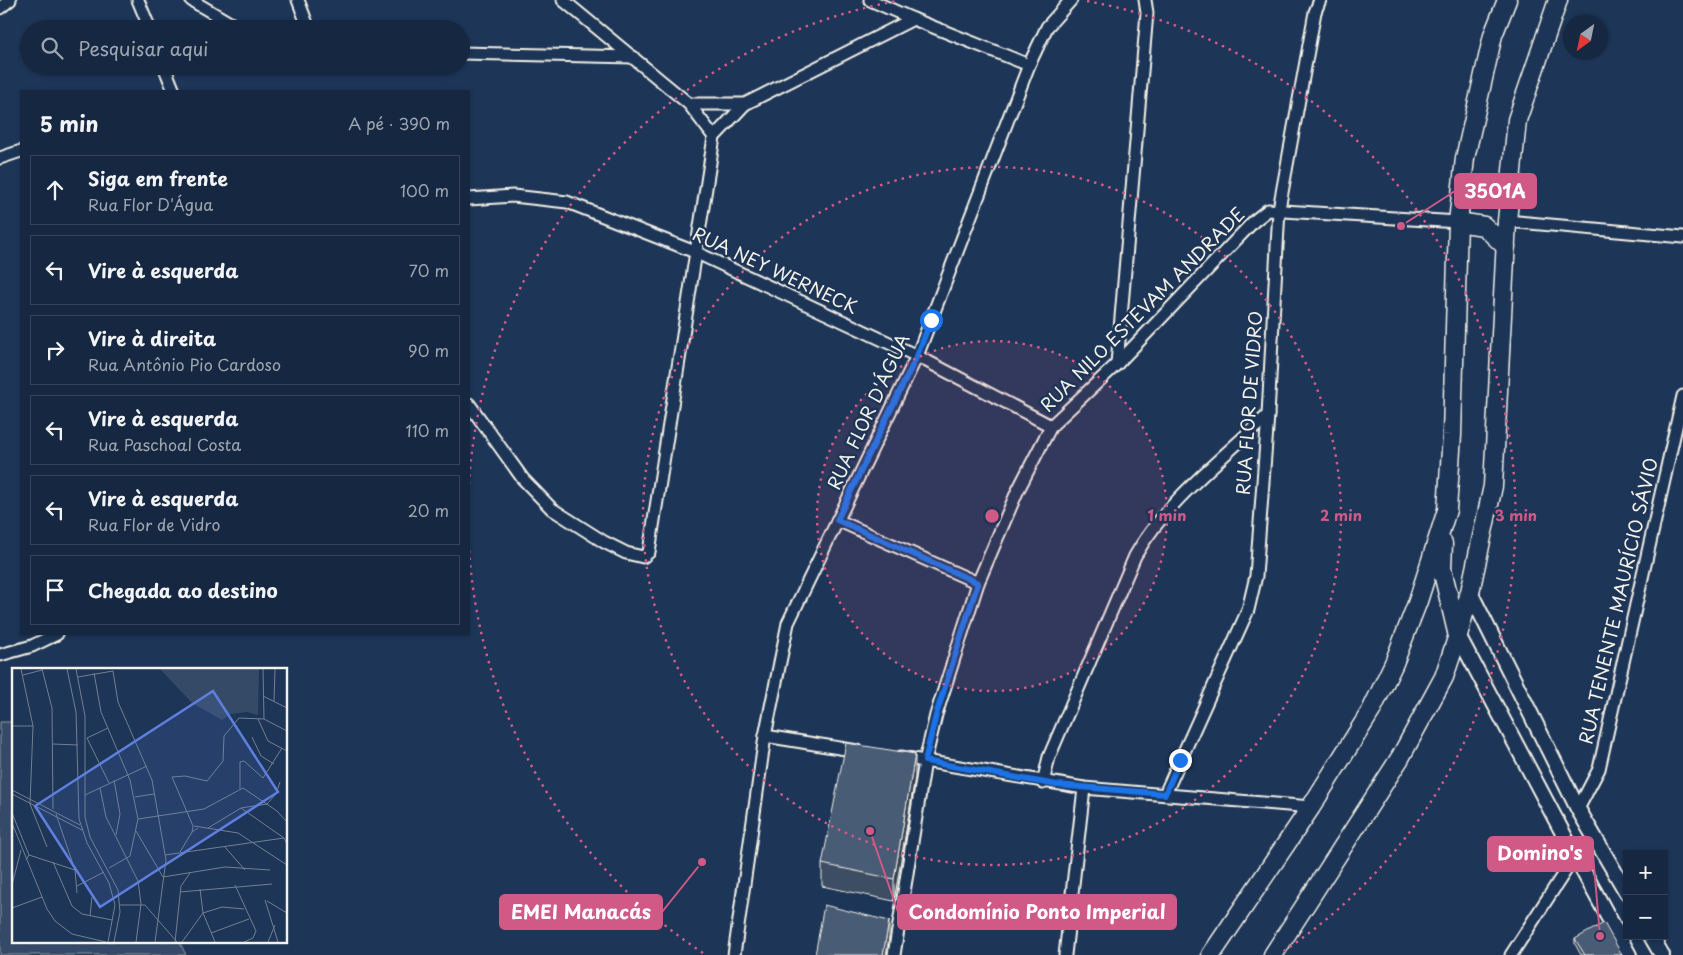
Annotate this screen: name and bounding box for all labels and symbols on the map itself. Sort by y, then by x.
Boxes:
north arrow [1563,15,1608,60]
callout: 3501A [1455,174,1536,208]
text: 3501A [1464,176,1526,204]
street label: RUA NILO ESTEVAM ANDRADE [1033,200,1250,417]
street label: RUA NEY WERNECK [688,219,863,320]
route start [920,309,943,332]
street label: RUA FLOR DE VIDRO [1229,310,1268,496]
street label: RUA FLOR D'ÁGUA [820,329,916,494]
street label: RUA TENENTE MAURÍCIO SÁVIO [1571,455,1664,747]
text: 1 min [1148,503,1186,526]
text: 2 min [1320,503,1362,526]
text: 3 min [1495,503,1537,526]
centre of rings [983,507,1001,525]
inset map [12,668,288,942]
route end [1169,749,1192,772]
callout: Domino's [1488,837,1593,871]
text: Domino's [1497,838,1583,866]
callout: EMEI Manacás [500,895,662,929]
callout: Condomínio Ponto Imperial [898,895,1176,929]
text: EMEI Manacás [511,897,651,925]
text: Condomínio Ponto Imperial [908,897,1166,925]

